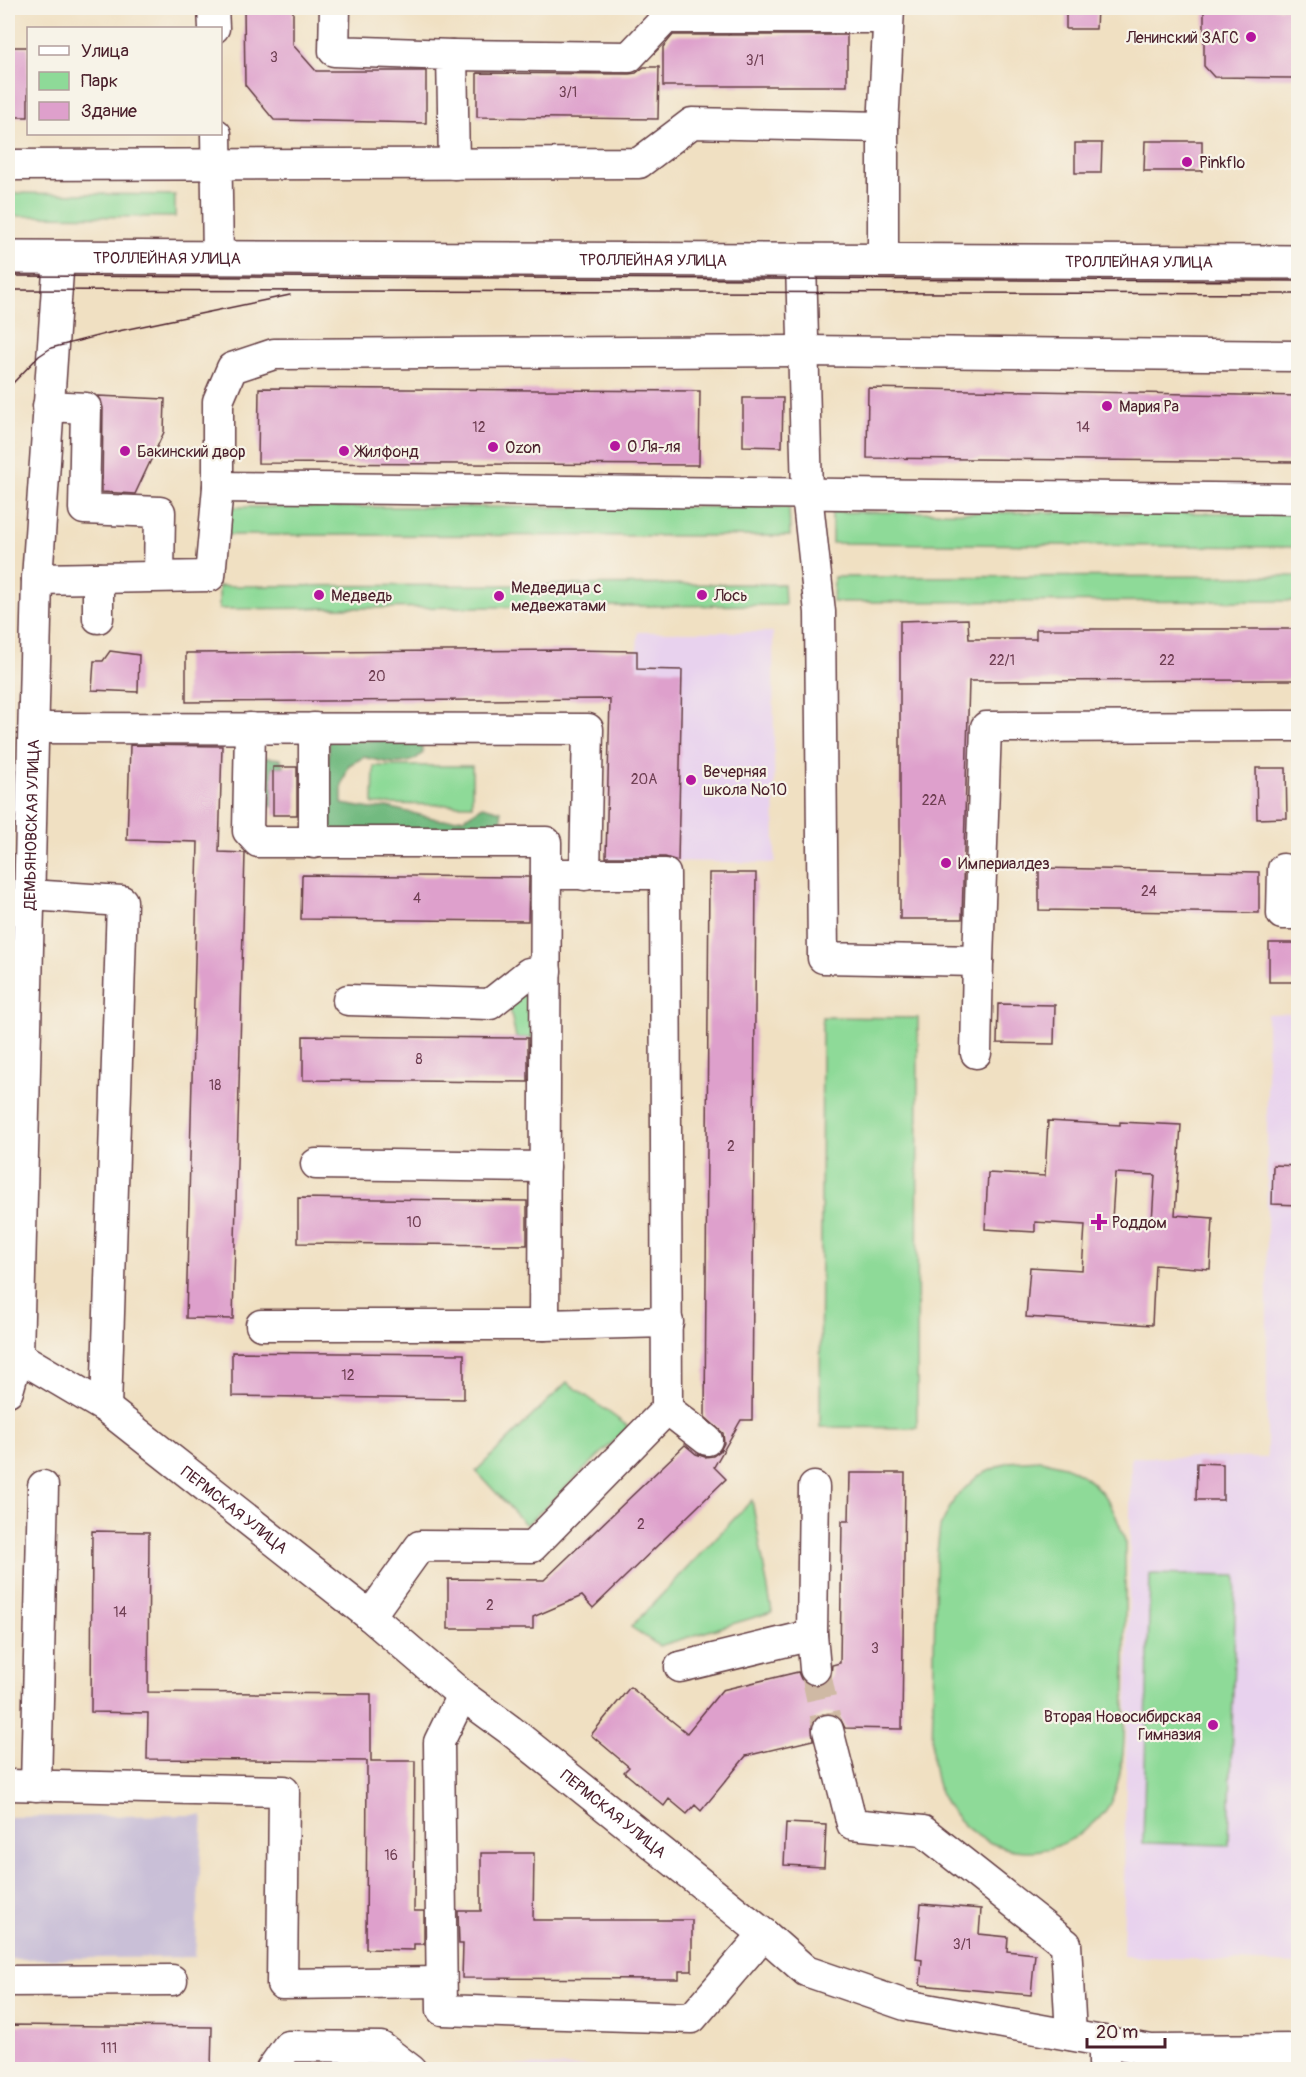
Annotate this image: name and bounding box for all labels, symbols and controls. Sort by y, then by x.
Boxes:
legend [27,27,222,135]
place label: Ленинский ЗАГС [1125,28,1239,48]
marker: Ленинский ЗАГС [1244,30,1258,44]
text: Улица [81,40,129,63]
house number: 3 [270,49,278,66]
house number: 3/1 [746,52,764,69]
text: Парк [81,70,118,93]
house number: 3/1 [559,84,577,101]
text: Здание [81,100,137,123]
place label: Pinkflo [1199,153,1246,173]
marker: Pinkflo [1180,155,1194,169]
street label: ТРОЛЛЕЙНАЯ УЛИЦА [93,248,241,269]
street label: ТРОЛЛЕЙНАЯ УЛИЦА [579,250,727,271]
street label: ТРОЛЛЕЙНАЯ УЛИЦА [1065,252,1213,273]
place label: Мария Ра [1119,397,1179,417]
marker: Мария Ра [1100,399,1114,413]
house number: 12 [472,419,486,436]
house number: 14 [1076,419,1090,436]
place label: О Ля-ля [627,437,681,457]
place label: Ozon [505,438,541,458]
marker: О Ля-ля [608,439,622,453]
marker: Ozon [486,440,500,454]
place label: Бакинский двор [137,442,246,462]
place label: Жилфонд [353,442,419,462]
marker: Бакинский двор [118,444,132,458]
marker: Жилфонд [337,444,351,458]
place label: Медведица с медвежатами [511,578,606,616]
place label: Медведь [331,586,393,606]
place label: Лось [713,586,748,606]
marker: Медведь [312,588,326,602]
marker: Лось [695,588,709,602]
marker: Медведица с медвежатами [492,589,506,603]
house number: 22/1 [989,652,1015,669]
house number: 22 [1159,652,1175,669]
house number: 20 [368,668,386,685]
street label: ДЕМЬЯНОВСКАЯ УЛИЦА [20,739,44,911]
place label: Вечерняя школа №10 [703,762,787,800]
house number: 20А [631,771,657,788]
marker: Вечерняя школа №10 [684,773,698,787]
house number: 22А [922,792,946,809]
place label: Империалдез [958,854,1050,874]
marker: Империалдез [939,856,953,870]
house number: 24 [1141,883,1157,900]
house number: 4 [413,890,421,907]
house number: 8 [415,1051,423,1068]
house number: 18 [209,1077,221,1094]
house number: 2 [727,1138,735,1155]
marker: Роддом [1090,1213,1108,1231]
place label: Роддом [1112,1213,1167,1233]
house number: 10 [406,1214,422,1231]
house number: 12 [341,1367,355,1384]
street label: ПЕРМСКАЯ УЛИЦА [177,1462,291,1558]
house number: 2 [637,1516,645,1533]
house number: 2 [486,1597,494,1614]
house number: 14 [113,1604,127,1621]
house number: 3 [871,1640,879,1657]
place label: Вторая Новосибирская Гимназия [1044,1707,1201,1745]
marker: Вторая Новосибирская Гимназия [1206,1718,1220,1732]
street label: ПЕРМСКАЯ УЛИЦА [556,1766,670,1863]
house number: 16 [384,1847,398,1864]
house number: 3/1 [953,1936,971,1953]
scale bar [1087,2011,1165,2049]
text: 20 m [1096,2021,1138,2044]
house number: 111 [101,2040,117,2057]

